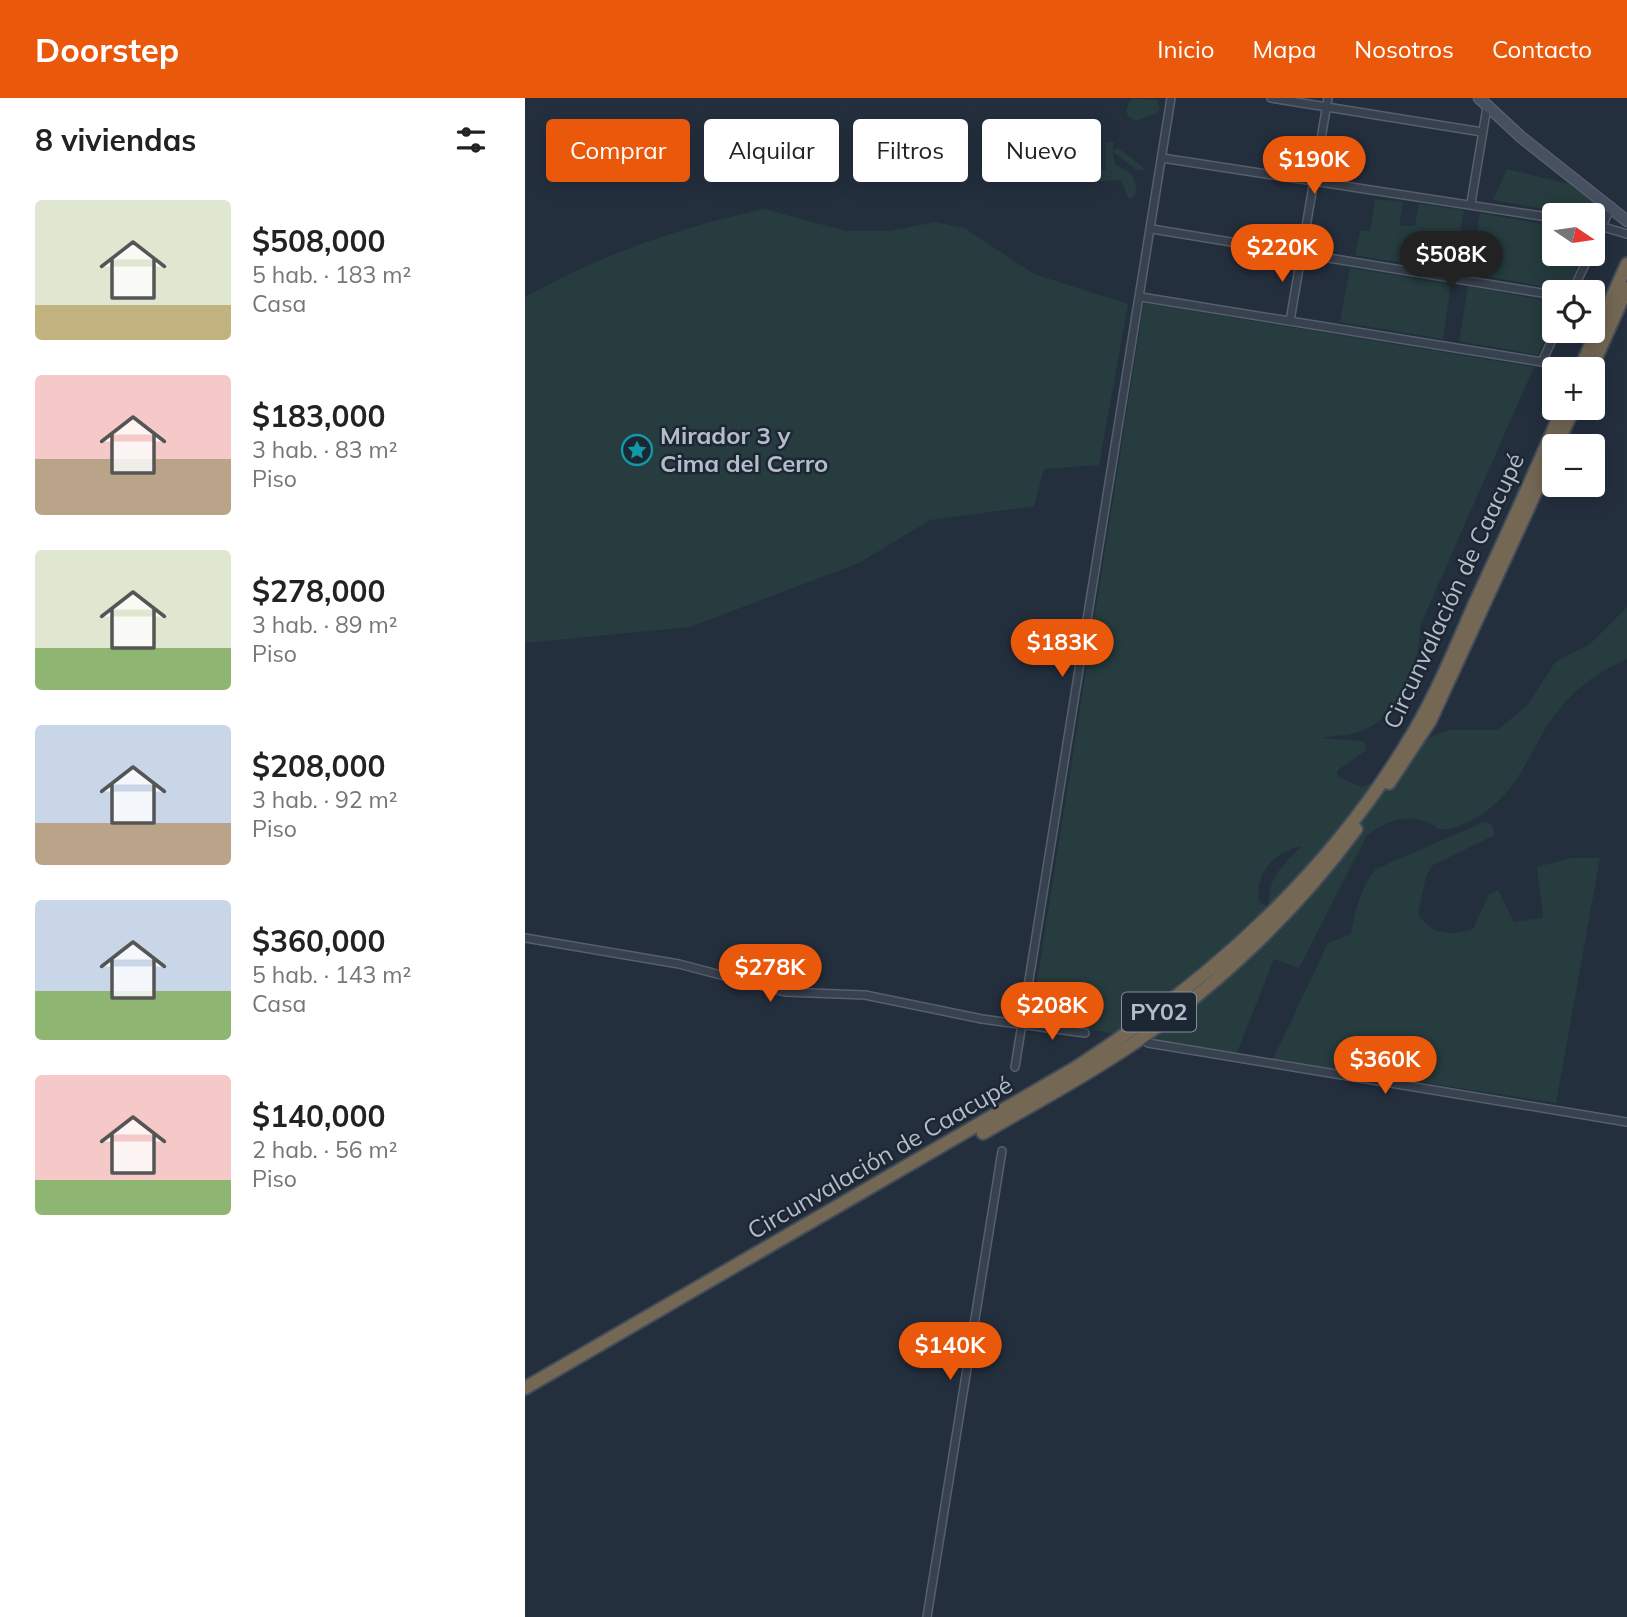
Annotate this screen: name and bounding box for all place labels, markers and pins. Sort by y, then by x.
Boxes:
pin: $190K [1265,136,1363,196]
pin: $220K [1233,225,1331,284]
pin: $508K [1402,232,1500,291]
place label: Mirador 3 y Cima del Cerro [660,420,828,478]
place icon: Mirador 3 y Cima del Cerro [620,433,654,467]
pin: $183K [1013,620,1111,679]
pin: $278K [721,944,819,1004]
pin: $208K [1003,982,1101,1042]
pin: $360K [1336,1037,1434,1096]
pin: $140K [901,1322,999,1382]

